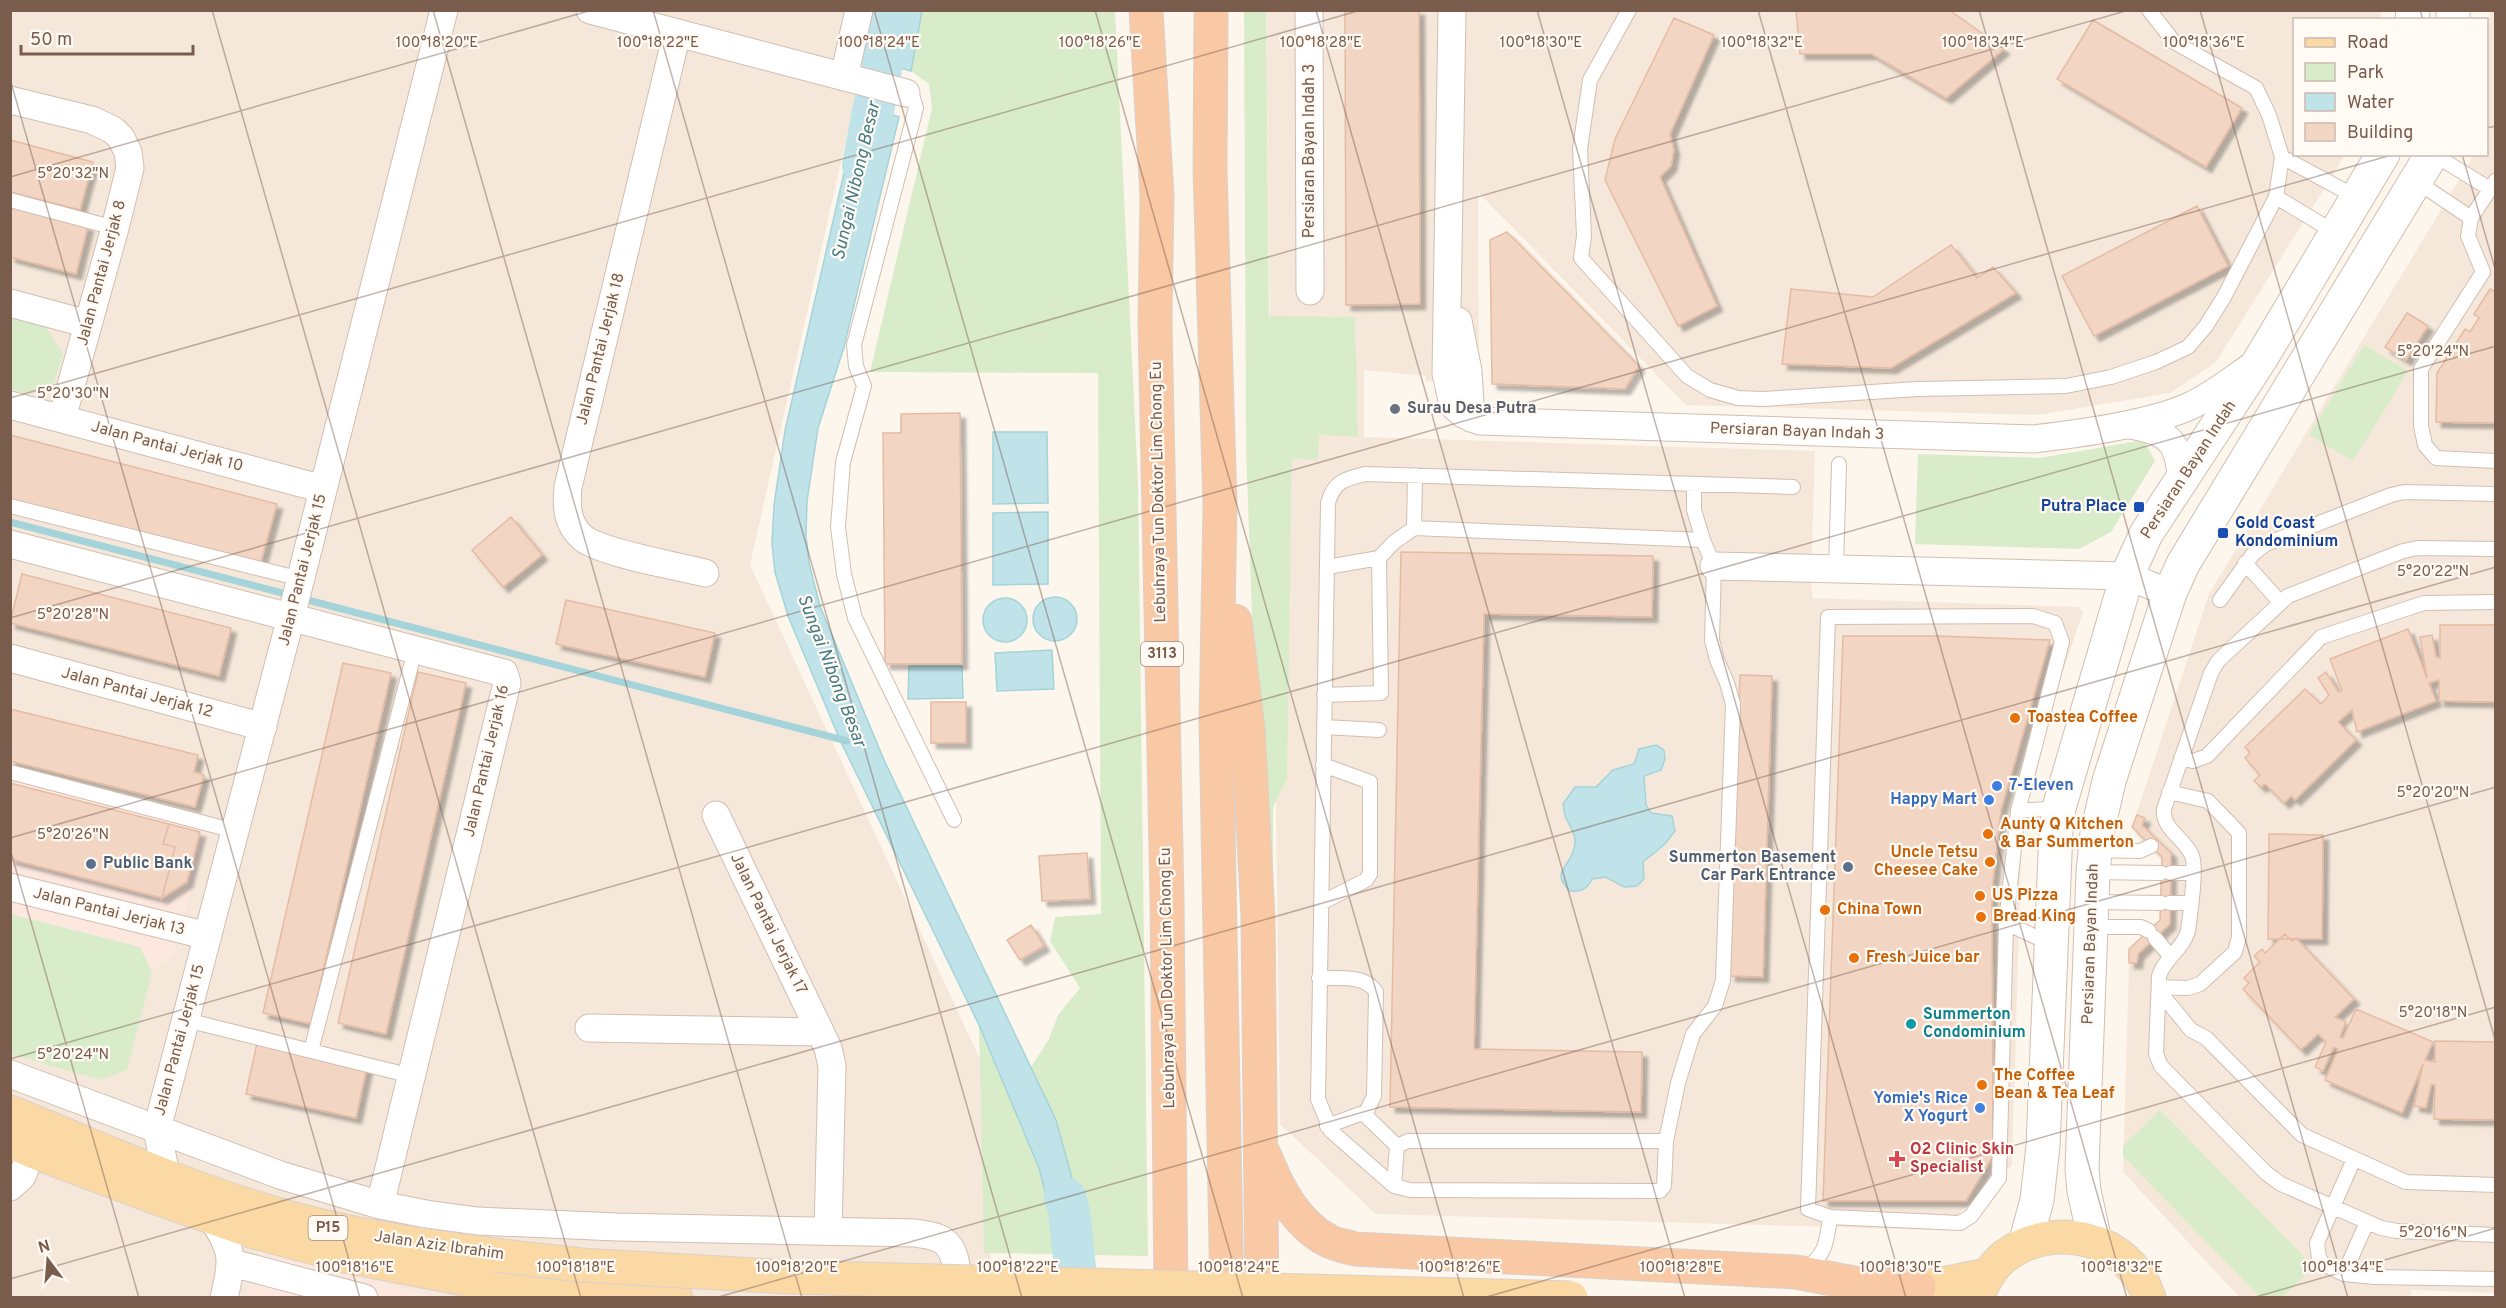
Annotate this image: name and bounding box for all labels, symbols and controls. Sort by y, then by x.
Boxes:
scale bar [21,18,194,56]
legend [2293,18,2488,156]
text: 50 m [30,29,72,52]
text: Road [2347,32,2389,55]
text: 100°18'20"E [396,34,478,53]
text: 100°18'22"E [617,34,699,53]
text: 100°18'24"E [838,34,920,53]
text: 100°18'26"E [1059,34,1141,53]
text: 100°18'28"E [1280,34,1362,53]
text: 100°18'30"E [1500,34,1582,53]
text: 100°18'32"E [1721,34,1803,53]
text: 100°18'34"E [1942,34,2024,53]
text: 100°18'36"E [2163,34,2245,53]
text: Park [2347,62,2384,85]
street label: Persiaran Bayan Indah 3 [1300,64,1320,238]
text: Water [2347,92,2394,115]
water label: Sungai Nibong Besar [828,97,887,262]
text: Building [2347,122,2413,145]
text: 5°20'32"N [37,165,109,184]
street label: Jalan Pantai Jerjak 8 [73,198,131,348]
street label: Jalan Pantai Jerjak 18 [572,271,630,427]
text: 5°20'24"N [2397,343,2469,362]
street label: Lebuhraya Tun Doktor Lim Chong Eu [1147,361,1171,623]
text: 5°20'30"N [37,385,109,404]
street label: Persiaran Bayan Indah [2137,397,2241,543]
place label: Surau Desa Putra [1407,399,1536,419]
marker: Surau Desa Putra [1388,402,1402,416]
street label: Jalan Pantai Jerjak 10 [89,417,245,477]
street label: Persiaran Bayan Indah 3 [1709,419,1885,445]
street label: Jalan Pantai Jerjak 15 [274,492,332,648]
place label: Putra Place [2041,497,2127,517]
marker: Putra Place [2132,500,2146,514]
place label: Gold Coast Kondominium [2235,514,2338,552]
marker: Gold Coast Kondominium [2216,526,2230,540]
text: 5°20'22"N [2397,563,2469,582]
water label: Sungai Nibong Besar [791,591,872,753]
text: 5°20'28"N [37,606,109,625]
road number: 3113 [1141,642,1183,666]
street label: Jalan Pantai Jerjak 12 [59,663,215,723]
street label: Jalan Pantai Jerjak 16 [460,683,514,839]
place label: Toastea Coffee [2027,708,2138,728]
marker: Toastea Coffee [2008,711,2022,725]
place label: 7-Eleven [2009,776,2074,796]
marker: 7-Eleven [1990,779,2004,793]
text: 5°20'20"N [2397,784,2469,803]
place label: Happy Mart [1890,790,1977,810]
marker: Happy Mart [1982,793,1996,807]
place label: Aunty Q Kitchen & Bar Summerton [2000,815,2134,853]
text: 5°20'26"N [37,826,109,845]
marker: Aunty Q Kitchen & Bar Summerton [1981,827,1995,841]
place label: Uncle Tetsu Cheesee Cake [1874,843,1978,881]
street label: Lebuhraya Tun Doktor Lim Chong Eu [1156,847,1180,1109]
place label: Summerton Basement Car Park Entrance [1669,848,1836,886]
street label: Jalan Pantai Jerjak 17 [725,850,811,998]
place label: Public Bank [103,854,192,874]
marker: Uncle Tetsu Cheesee Cake [1983,855,1997,869]
marker: Public Bank [84,857,98,871]
marker: Summerton Basement Car Park Entrance [1841,860,1855,874]
street label: Persiaran Bayan Indah [2078,863,2104,1025]
street label: Jalan Pantai Jerjak 13 [31,883,187,941]
place label: US Pizza [1992,886,2058,906]
marker: US Pizza [1973,889,1987,903]
place label: China Town [1837,900,1922,920]
marker: China Town [1818,903,1832,917]
place label: Bread King [1993,907,2076,927]
marker: Bread King [1974,910,1988,924]
place label: Fresh Juice bar [1866,948,1980,968]
marker: Fresh Juice bar [1847,951,1861,965]
street label: Jalan Pantai Jerjak 15 [150,962,210,1118]
text: 5°20'18"N [2399,1004,2467,1023]
place label: Summerton Condominium [1923,1005,2026,1043]
marker: Summerton Condominium [1904,1017,1918,1031]
text: 5°20'24"N [37,1046,109,1065]
place label: The Coffee Bean & Tea Leaf [1994,1066,2115,1104]
marker: The Coffee Bean & Tea Leaf [1975,1078,1989,1092]
place label: Yomie's Rice X Yogurt [1873,1089,1968,1127]
marker: Yomie's Rice X Yogurt [1973,1101,1987,1115]
place label: O2 Clinic Skin Specialist [1910,1140,2014,1178]
marker: O2 Clinic Skin Specialist [1888,1150,1906,1168]
road number: P15 [308,1216,348,1240]
text: 5°20'16"N [2399,1224,2467,1243]
street label: Jalan Aziz Ibrahim [373,1227,505,1265]
north arrow [18,1230,78,1290]
text: N [36,1236,53,1259]
text: 100°18'16"E [316,1259,394,1278]
text: 100°18'18"E [537,1259,615,1278]
text: 100°18'20"E [756,1259,838,1278]
text: 100°18'22"E [977,1259,1059,1278]
text: 100°18'24"E [1198,1259,1280,1278]
text: 100°18'26"E [1419,1259,1501,1278]
text: 100°18'28"E [1640,1259,1722,1278]
text: 100°18'30"E [1860,1259,1942,1278]
text: 100°18'32"E [2081,1259,2163,1278]
text: 100°18'34"E [2302,1259,2384,1278]

